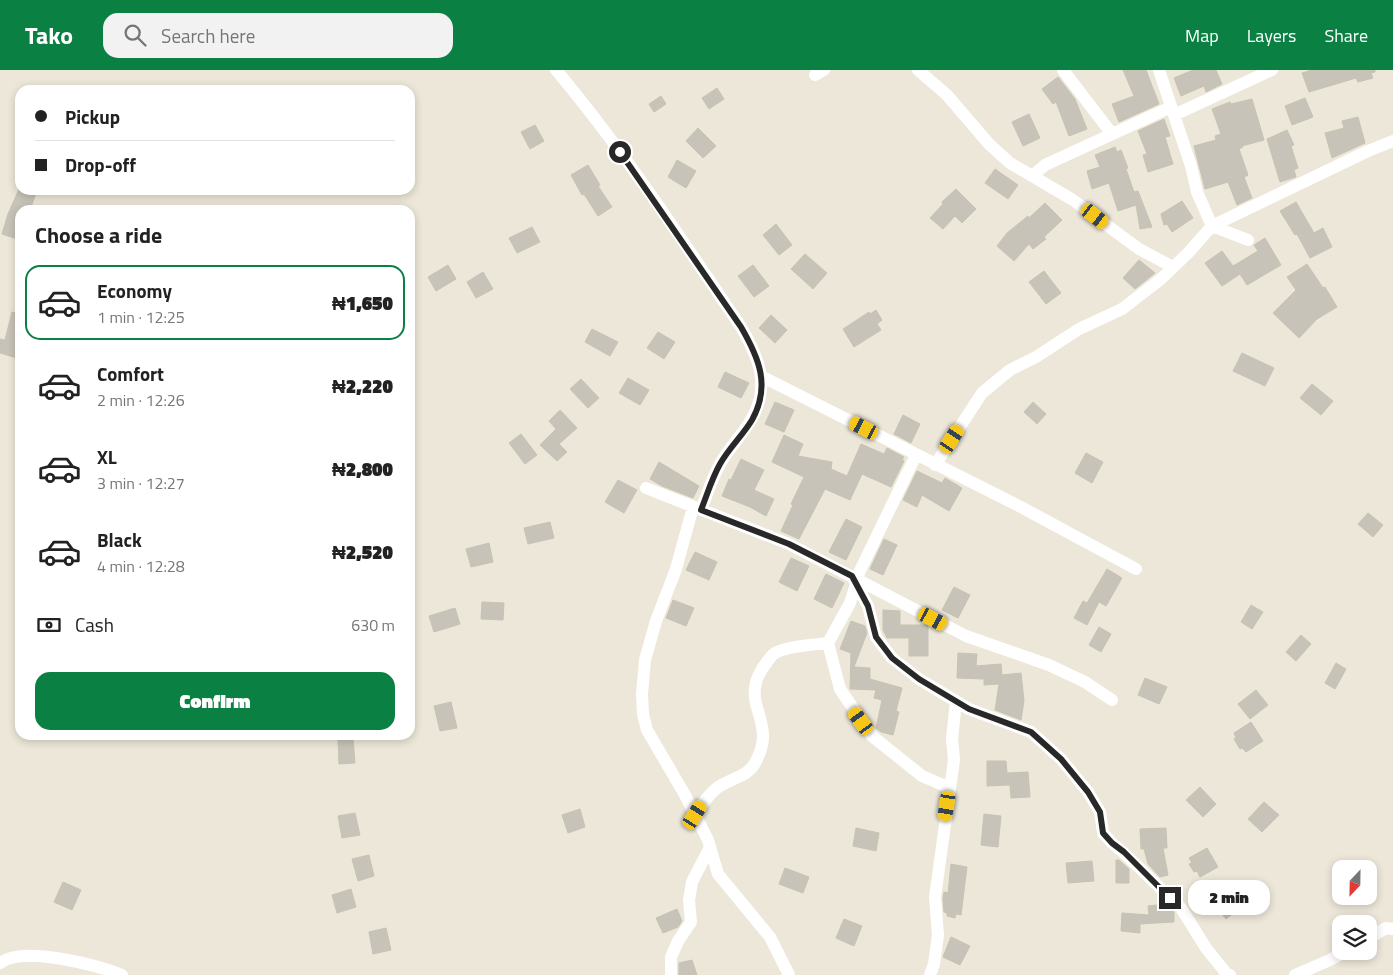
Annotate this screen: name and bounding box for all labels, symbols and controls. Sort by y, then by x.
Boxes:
search box [103,13,453,58]
text: Tako [25,17,73,53]
icon: search [121,21,149,49]
text: Search here [161,21,255,50]
text: Map [1185,22,1219,49]
text: Layers [1247,22,1296,49]
text: Share [1324,22,1368,49]
text: Pickup [65,102,120,131]
route start [609,141,631,163]
text: Drop-off [65,150,136,179]
car [1078,201,1111,231]
text: Choose a ride [35,218,162,252]
text: Economy [97,276,172,305]
icon: car [37,280,82,325]
text: ₦1,650 [332,288,393,317]
text: 1 min · 12:25 [97,305,185,329]
text: Comfort [97,359,164,388]
icon: car [37,363,82,408]
text: ₦2,220 [332,371,393,400]
text: 2 min · 12:26 [97,388,185,412]
car [847,415,880,441]
car [937,422,966,456]
text: XL [97,442,117,471]
icon: car [37,446,82,491]
text: ₦2,800 [332,454,393,483]
text: 3 min · 12:27 [97,471,185,495]
text: Black [97,525,142,554]
icon: car [37,529,82,574]
text: ₦2,520 [332,537,393,566]
text: 4 min · 12:28 [97,554,185,578]
car [916,605,949,633]
text: Cash [75,610,114,639]
icon: cash [35,611,63,639]
text: 630 m [351,613,395,637]
button: Confirm [35,672,395,730]
car [846,704,875,738]
car [937,790,956,822]
car [680,798,709,832]
north arrow [1332,860,1378,905]
map controls [1332,860,1377,960]
callout: 2 min [1188,880,1270,916]
text: 2 min [1209,885,1249,909]
route end [1159,887,1181,909]
button: layers [1332,915,1377,960]

